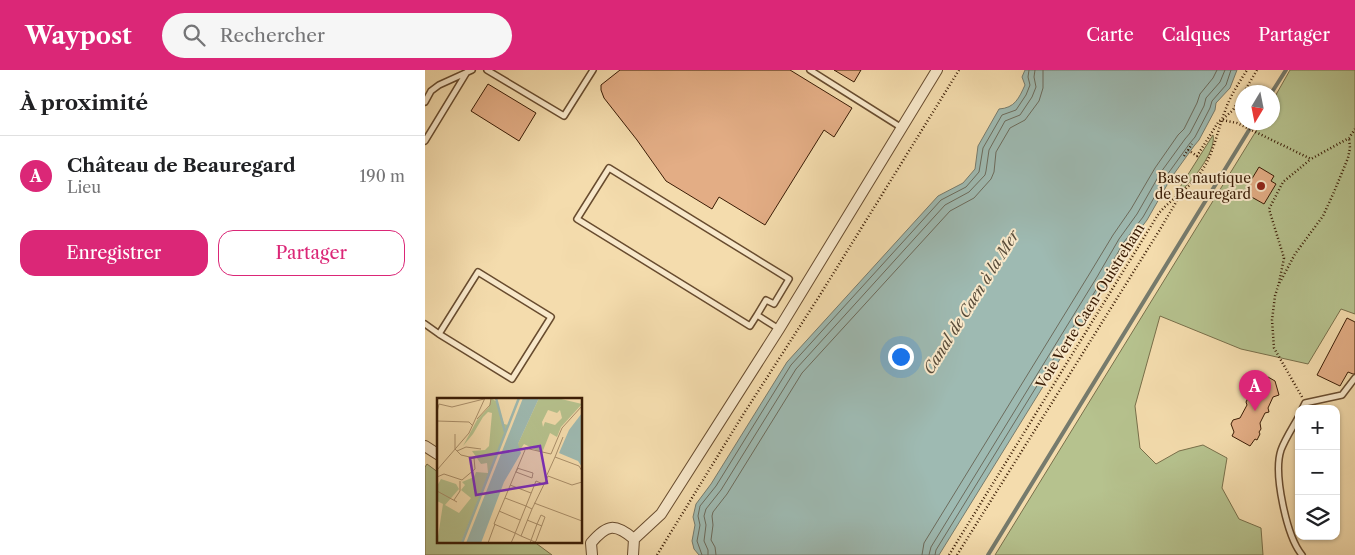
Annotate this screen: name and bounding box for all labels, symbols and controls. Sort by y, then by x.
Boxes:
search box [162,13,512,58]
text: Waypost [25,21,132,50]
icon: search [180,21,208,49]
text: Rechercher [220,24,325,47]
text: Carte [1086,24,1134,46]
text: Calques [1162,24,1230,46]
text: Partager [1258,24,1330,46]
north arrow [1235,85,1280,130]
text: À proximité [20,90,148,115]
text: Château de Beauregard [67,154,296,177]
text: A [30,166,42,186]
text: 190 m [360,166,405,186]
place label: Base nautique de Beauregard [1155,169,1251,203]
text: Lieu [67,177,101,197]
marker: Base nautique de Beauregard [1255,180,1267,192]
street label: Voie Verte Caen-Ouistreham [1031,220,1148,393]
water label: Canal de Caen à la Mer [919,226,1024,377]
button: Enregistrer [20,230,208,276]
button: Partager [218,230,405,276]
your location [888,344,914,370]
pin: A [1239,370,1271,411]
inset map [437,398,583,542]
map controls [1295,405,1340,540]
button: + [1295,405,1340,450]
button: − [1295,450,1340,495]
button: layers [1295,495,1340,540]

